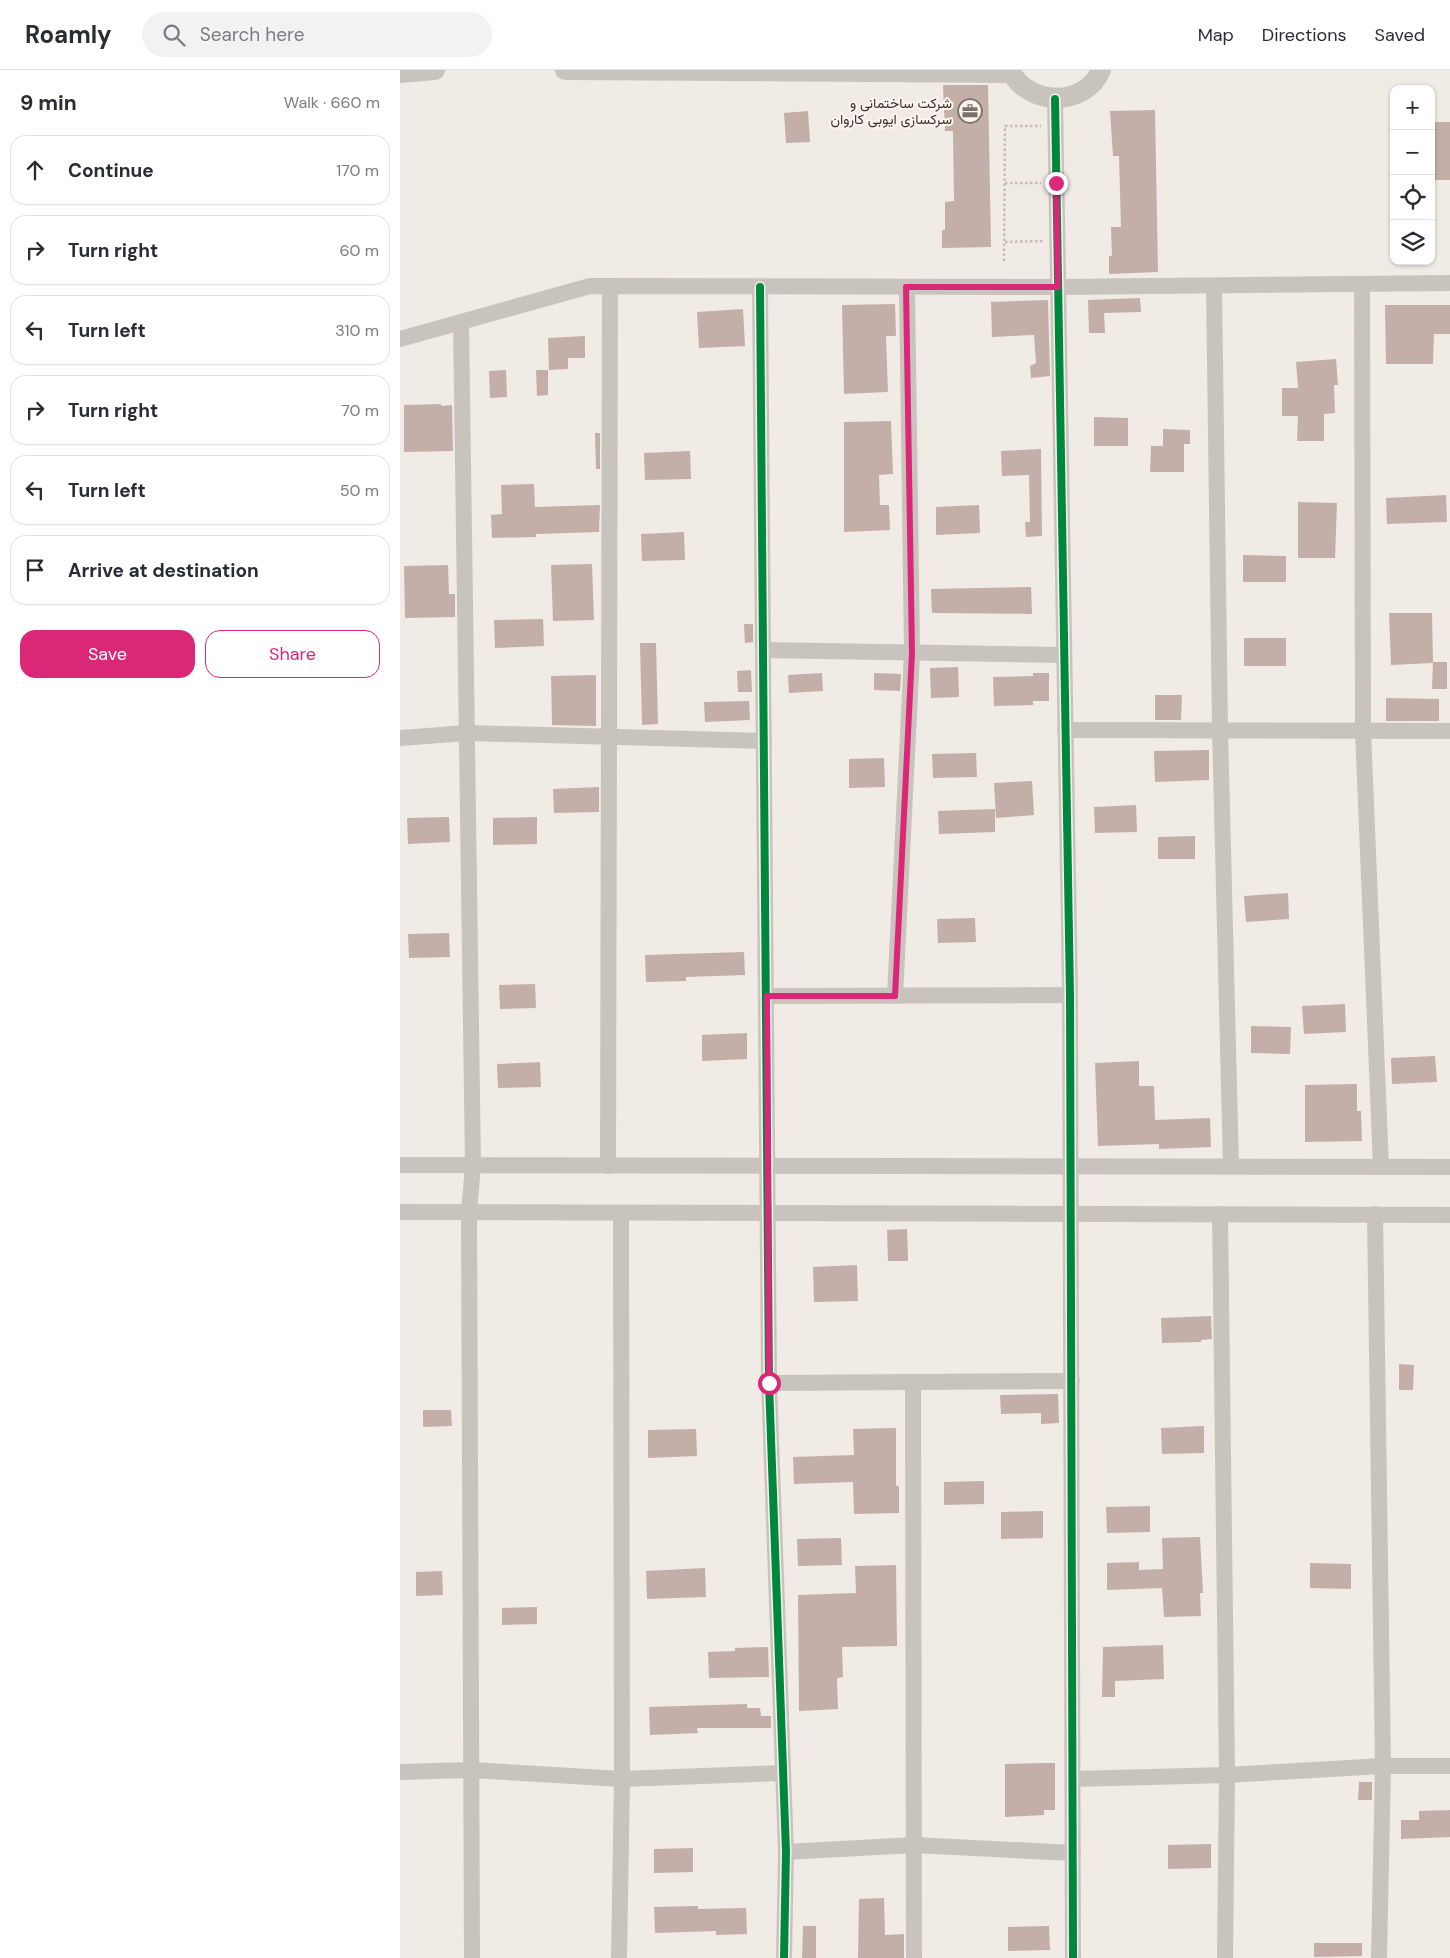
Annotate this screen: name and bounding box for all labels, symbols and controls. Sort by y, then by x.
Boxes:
search box [142,12,492,57]
text: Roamly [25,19,112,50]
icon: search [160,21,188,49]
text: Search here [200,22,304,47]
text: Map [1198,23,1234,47]
text: Directions [1262,23,1347,47]
text: Saved [1375,23,1425,47]
map controls [1390,85,1435,265]
button: + [1390,85,1435,130]
text: 9 min [20,89,77,117]
text: Walk · 660 m [284,92,380,113]
place label: شرکت ساختمانی و سرکسازی ایوبی کاروان [831,94,952,128]
office icon: شرکت ساختمانی و سرکسازی ایوبی کاروان [957,98,983,124]
button: − [1390,130,1435,175]
icon: ahead [21,156,49,184]
text: Continue [68,158,154,183]
text: 170 m [336,160,379,181]
route end [1045,172,1068,195]
button: locate [1390,175,1435,220]
button: layers [1390,220,1435,265]
icon: right [21,236,49,264]
text: Turn right [68,238,158,263]
text: 60 m [339,240,379,261]
icon: left [21,316,49,344]
text: Turn left [68,318,146,343]
text: 310 m [335,320,379,341]
icon: right [21,396,49,424]
text: Turn right [68,398,158,423]
text: 70 m [341,400,379,421]
icon: left [21,476,49,504]
text: Turn left [68,478,146,503]
text: 50 m [340,480,379,501]
icon: arrive [21,556,49,584]
text: Arrive at destination [68,558,259,583]
button: Save [20,630,195,678]
button: Share [205,630,380,678]
route start [758,1372,781,1395]

